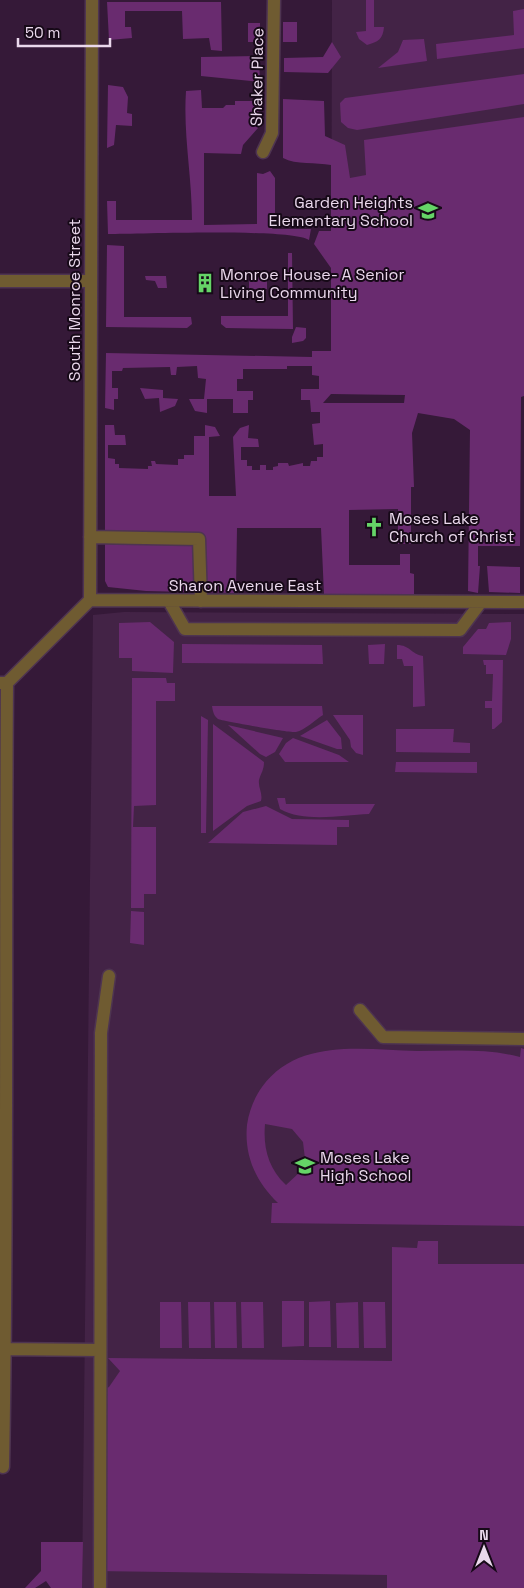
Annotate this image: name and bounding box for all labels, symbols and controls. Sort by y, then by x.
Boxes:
scale bar [18,15,110,47]
text: 50 m [25,23,60,42]
street label: Shaker Place [246,28,268,126]
place label: Garden Heights Elementary School [268,192,413,231]
school or university icon: Garden Heights Elementary School [417,200,439,222]
street label: South Monroe Street [64,219,85,381]
place label: Monroe House- A Senior Living Community [220,264,404,303]
building icon: Monroe House- A Senior Living Community [194,272,216,294]
place label: Moses Lake Church of Christ [389,508,514,547]
church icon: Moses Lake Church of Christ [363,516,385,538]
street label: Sharon Avenue East [169,575,321,596]
place label: Moses Lake High School [320,1147,411,1186]
school or university icon: Moses Lake High School [294,1155,316,1177]
north arrow [459,1523,509,1573]
text: N [479,1526,489,1544]

